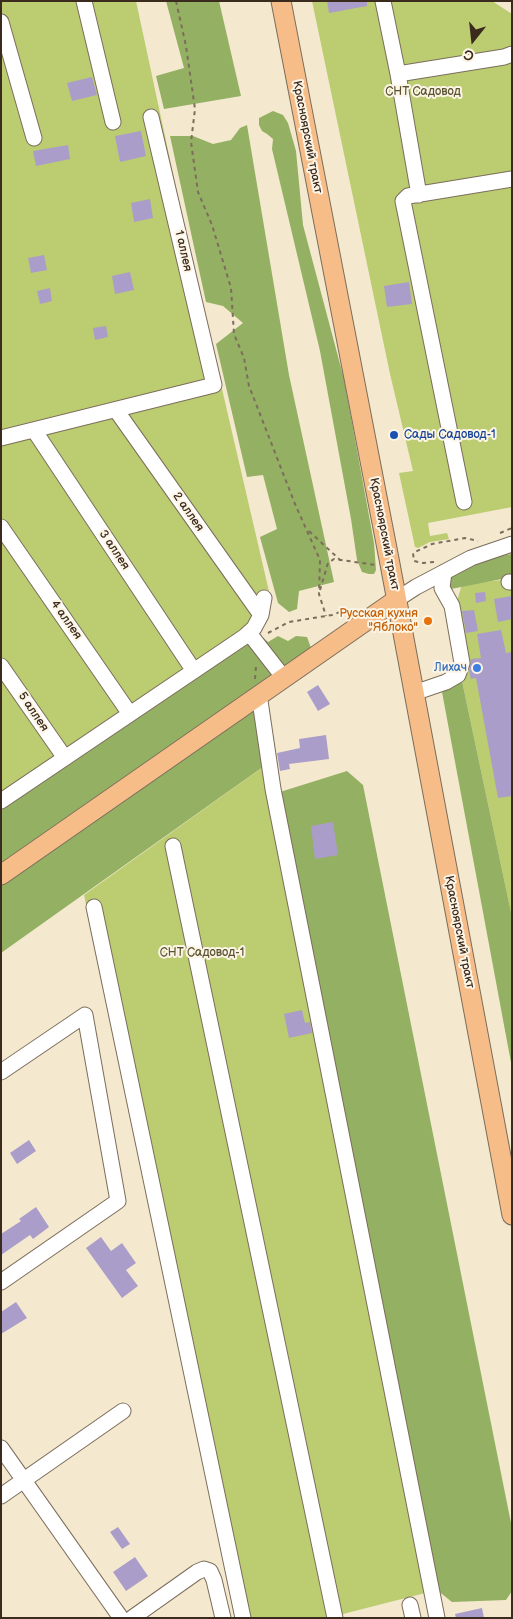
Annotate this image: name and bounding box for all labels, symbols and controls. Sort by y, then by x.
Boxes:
north arrow [448,15,498,65]
text: С [462,45,476,64]
street label: Красноярский тракт [289,79,325,195]
park label: СНТ Садовод [385,85,461,99]
street label: 1 аллея [171,229,195,273]
place label: Сады Садовод-1 [404,428,496,442]
marker: Сады Садовод-1 [388,429,400,441]
street label: Красноярский тракт [366,476,402,592]
street label: 2 аллея [169,490,207,534]
street label: 3 аллея [96,527,132,573]
street label: 4 аллея [47,598,85,642]
place label: Русская кухня "Яблоко" [339,607,418,635]
marker: Русская кухня "Яблоко" [422,615,434,627]
place label: Лихач [434,661,467,675]
marker: Лихач [471,662,483,674]
street label: 5 аллея [15,690,51,734]
street label: Красноярский тракт [441,874,477,990]
park label: СНТ Садовод-1 [160,946,244,960]

